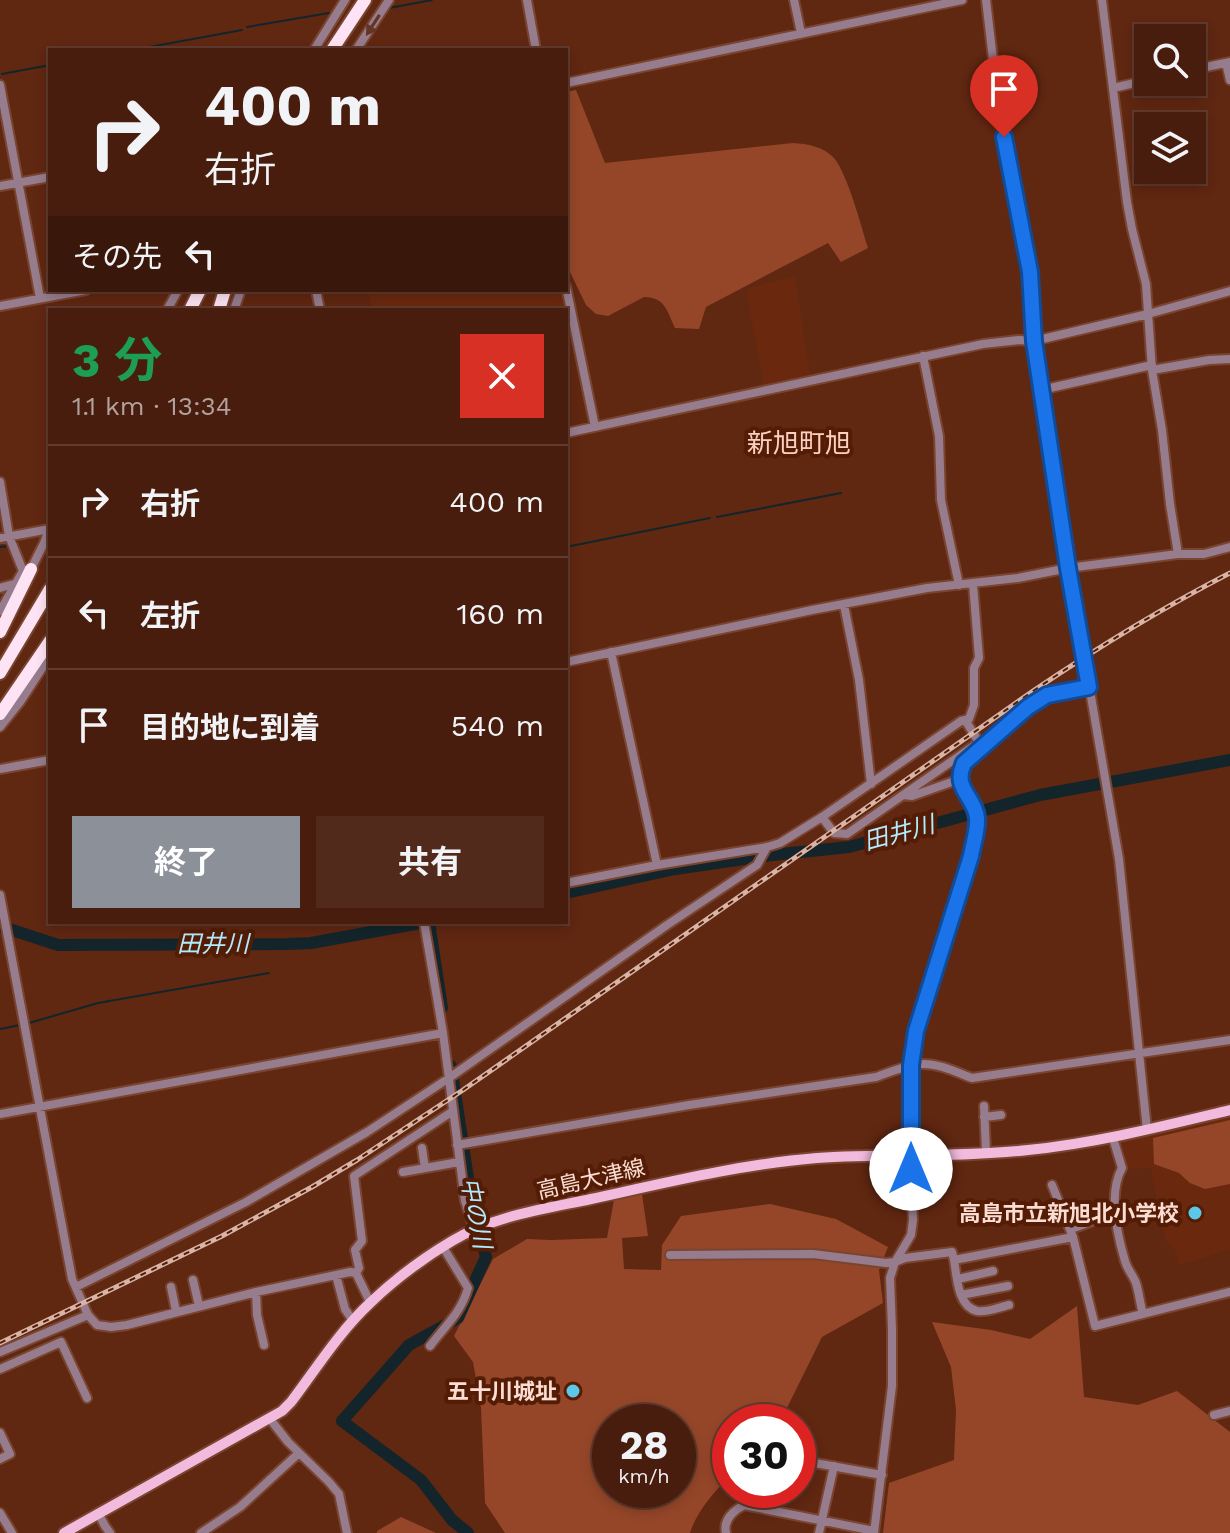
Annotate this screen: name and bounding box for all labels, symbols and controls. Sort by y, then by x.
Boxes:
one-way arrow [366,14,380,36]
map controls [1134,24,1206,184]
button: search [1134,24,1206,96]
pin [970,55,1038,137]
icon: arrive [982,67,1026,111]
text: 400 m [204,73,381,139]
icon: right [72,80,176,184]
button: layers [1134,112,1206,184]
text: 右折 [204,149,276,191]
icon: left [178,232,222,276]
text: その先 [72,239,162,274]
text: 3 分 [72,332,162,389]
button: close [460,334,544,418]
text: 1.1 km · 13:34 [72,391,232,421]
district label: 新旭町旭 [747,428,851,458]
icon: right [72,479,116,523]
text: 400 m [450,484,544,519]
text: 右折 [140,486,200,521]
icon: left [72,591,116,635]
text: 160 m [457,596,544,631]
text: 左折 [140,598,200,633]
icon: arrive [72,703,116,747]
text: 540 m [451,708,544,743]
text: 目的地に到着 [140,710,320,745]
water label: 田井川 [861,809,940,856]
button: 終了 [72,816,300,908]
button: 共有 [316,816,544,908]
water label: 田井川 [177,930,252,958]
position arrow [869,1127,953,1211]
street label: 高島大津線 [535,1154,647,1204]
water label: 中の川 [455,1175,497,1254]
place label: 高島市立新旭北小学校 [959,1201,1179,1226]
marker: 高島市立新旭北小学校 [1186,1204,1204,1222]
place label: 五十川城址 [447,1379,557,1404]
marker: 五十川城址 [564,1382,582,1400]
speed limit sign: 30 [712,1404,816,1508]
text: 28 [620,1422,668,1469]
text: km/h [618,1464,670,1488]

